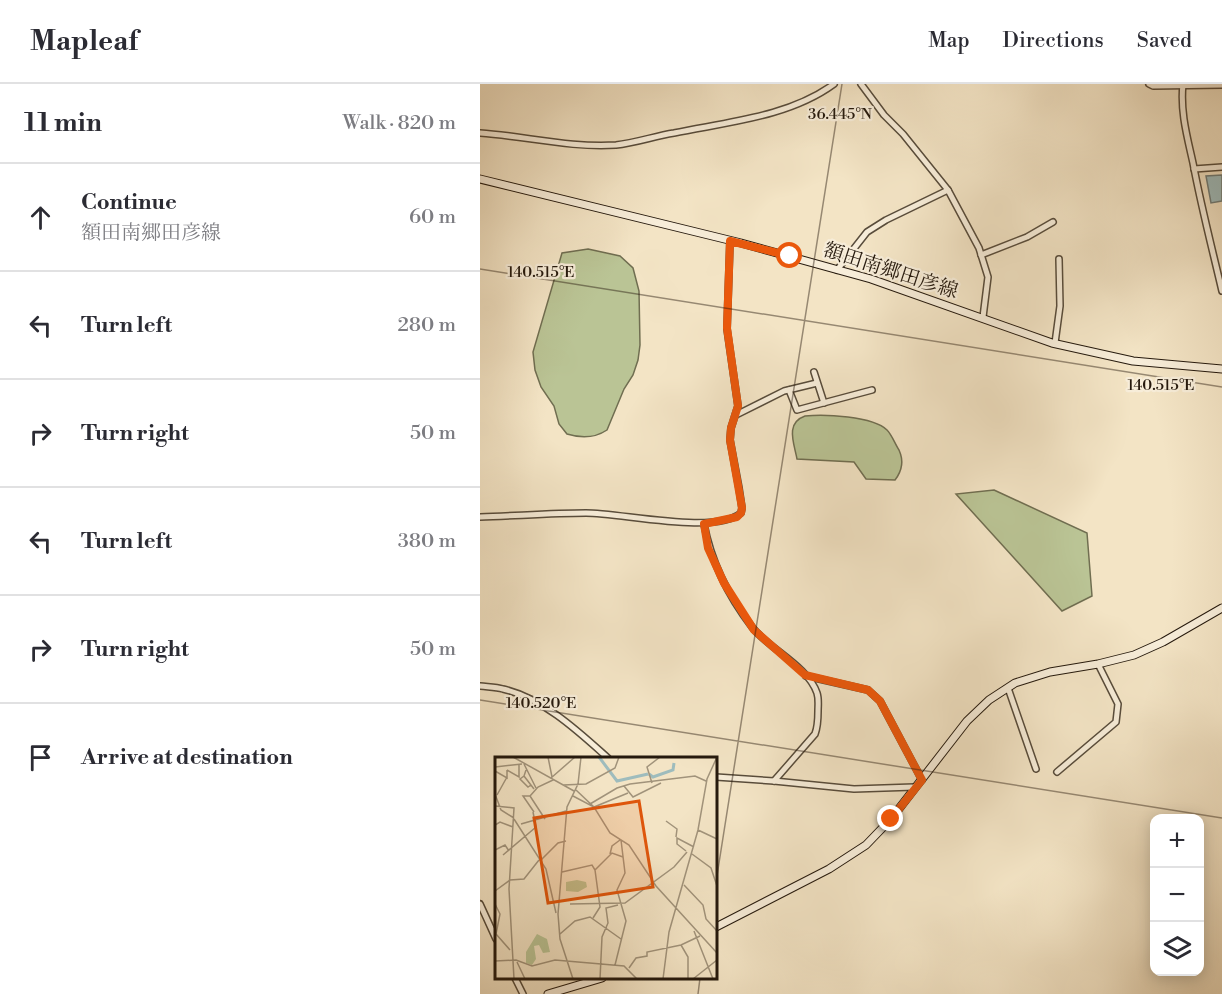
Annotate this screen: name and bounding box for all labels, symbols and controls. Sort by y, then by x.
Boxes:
text: Mapleaf [30,24,138,59]
text: Map [928,28,970,54]
text: Directions [1003,28,1104,54]
text: Saved [1137,28,1192,54]
text: 36.445°N [808,105,872,124]
text: 11 min [24,107,102,139]
text: Walk · 820 m [343,111,456,136]
text: Continue [81,189,177,216]
icon: ahead [24,201,57,234]
text: 60 m [409,205,456,230]
text: 額田南郷田彦線 [81,221,221,246]
street label: 額田南郷田彦線 [820,238,961,305]
route start [776,242,802,268]
text: 140.515°E [508,263,574,282]
icon: left [24,309,57,342]
text: Turn left [81,312,172,339]
text: 280 m [397,313,456,338]
text: 140.515°E [1128,376,1194,395]
icon: right [24,417,57,450]
text: Turn right [81,420,189,447]
text: 50 m [410,421,456,446]
icon: left [24,525,57,558]
text: Turn left [81,528,172,555]
text: 380 m [398,529,456,554]
icon: right [24,633,57,666]
text: Turn right [81,636,189,663]
text: 50 m [410,637,456,662]
text: 140.520°E [506,694,576,713]
icon: arrive [24,741,57,774]
text: Arrive at destination [81,744,293,771]
inset map [495,757,717,979]
route end [877,805,903,831]
map controls [1150,814,1204,976]
button: + [1150,814,1204,868]
button: − [1150,868,1204,922]
button: layers [1150,922,1204,976]

